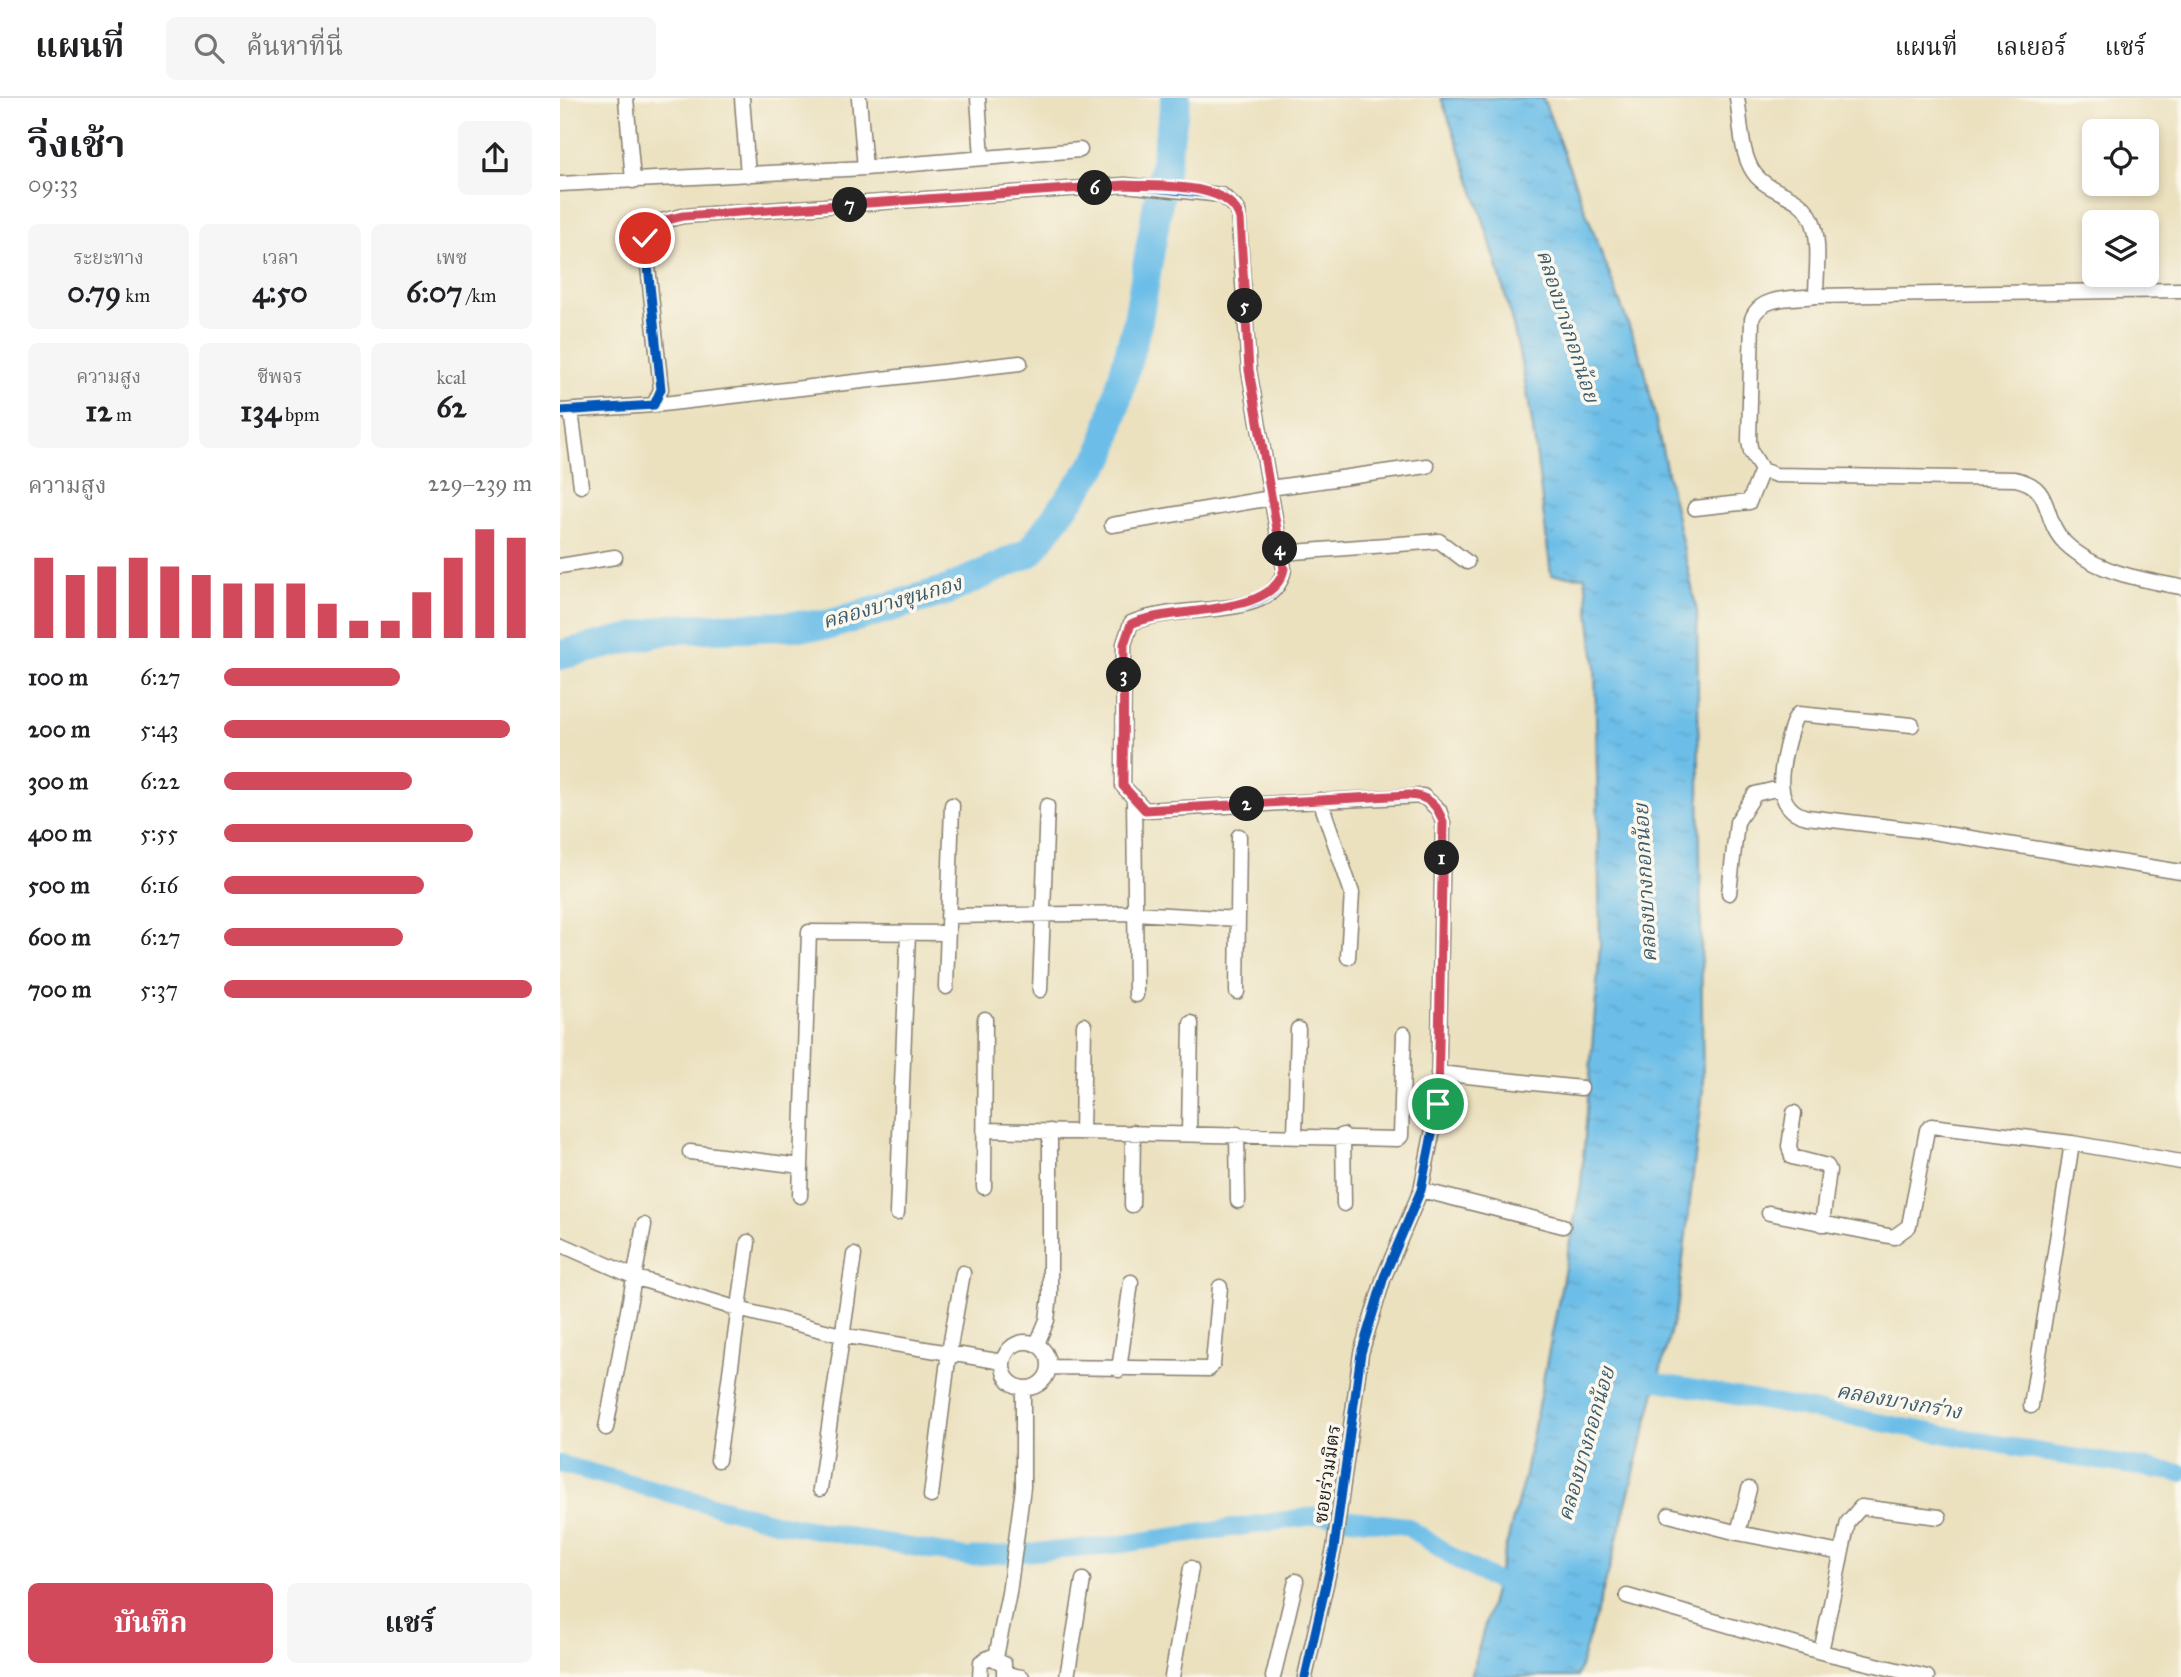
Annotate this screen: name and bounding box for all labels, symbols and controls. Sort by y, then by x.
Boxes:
search box [166,17,656,80]
text: แผนที่ [35,26,124,66]
icon: search [190,29,228,67]
text: ค้นหาที่นี่ [246,30,343,62]
text: แผนที่ [1895,32,1958,62]
text: เลเยอร์ [1996,32,2067,62]
text: แชร์ [2105,32,2146,62]
map controls [2082,119,2159,287]
button: locate [2082,119,2159,196]
text: วิ่งเช้า [28,121,125,167]
button: share [458,121,532,195]
text: 09:33 [28,170,78,198]
pin: 6 [1078,170,1112,206]
text: 6 [1090,176,1099,199]
pin: 7 [832,188,868,222]
text: 7 [844,193,855,216]
pin [615,208,675,268]
button: layers [2082,210,2159,287]
icon: check [626,219,664,257]
text: ระยะทาง [74,246,144,269]
text: เวลา [261,246,299,269]
text: เพซ [435,246,467,269]
water label: คลองบางกอกน้อย [1531,246,1605,407]
text: 0.79 [67,274,121,310]
text: 4:50 [252,274,308,310]
text: 6:07 [406,274,463,310]
text: km [121,284,150,307]
text: /km [463,284,497,307]
pin: 5 [1228,288,1262,324]
text: 5 [1240,294,1249,317]
text: ความสูง [76,365,141,388]
text: ชีพจร [257,365,303,388]
text: kcal [436,366,466,389]
text: 62 [436,389,466,425]
text: 12 [85,393,112,429]
text: 134 [240,393,281,429]
text: m [112,403,132,426]
text: bpm [281,403,320,426]
text: 229–239 m [428,469,532,497]
text: ความสูง [28,471,106,499]
pin: 4 [1262,532,1298,566]
text: 4 [1274,537,1285,560]
water label: คลองบางขุนกอง [819,569,966,635]
pin: 3 [1106,658,1142,692]
text: 100 m [28,663,88,691]
text: 6:27 [140,663,181,691]
text: 3 [1120,663,1127,686]
text: 200 m [28,715,90,743]
text: 5:43 [140,715,179,743]
text: 300 m [28,767,88,795]
text: 6:22 [140,767,180,795]
pin: 2 [1230,786,1264,822]
text: 2 [1242,792,1251,815]
water label: คลองบางกอกน้อย [1628,801,1662,963]
text: 400 m [28,819,92,847]
text: 5:55 [140,819,178,847]
pin: 1 [1424,840,1460,876]
text: 1 [1438,846,1445,869]
text: 500 m [28,871,90,899]
text: 6:16 [140,871,178,899]
text: 600 m [28,923,91,951]
text: 6:27 [140,923,181,951]
text: 700 m [28,975,91,1003]
text: 5:37 [140,975,178,1003]
pin [1408,1074,1468,1134]
icon: arrive [1419,1085,1457,1123]
water label: คลองบางกอกน้อย [1552,1363,1621,1524]
water label: คลองบางกร่าง [1834,1377,1965,1425]
street label: ซอยร่วมมิตร [1309,1423,1345,1525]
button: บันทึก [28,1583,273,1663]
button: แชร์ [287,1583,532,1663]

